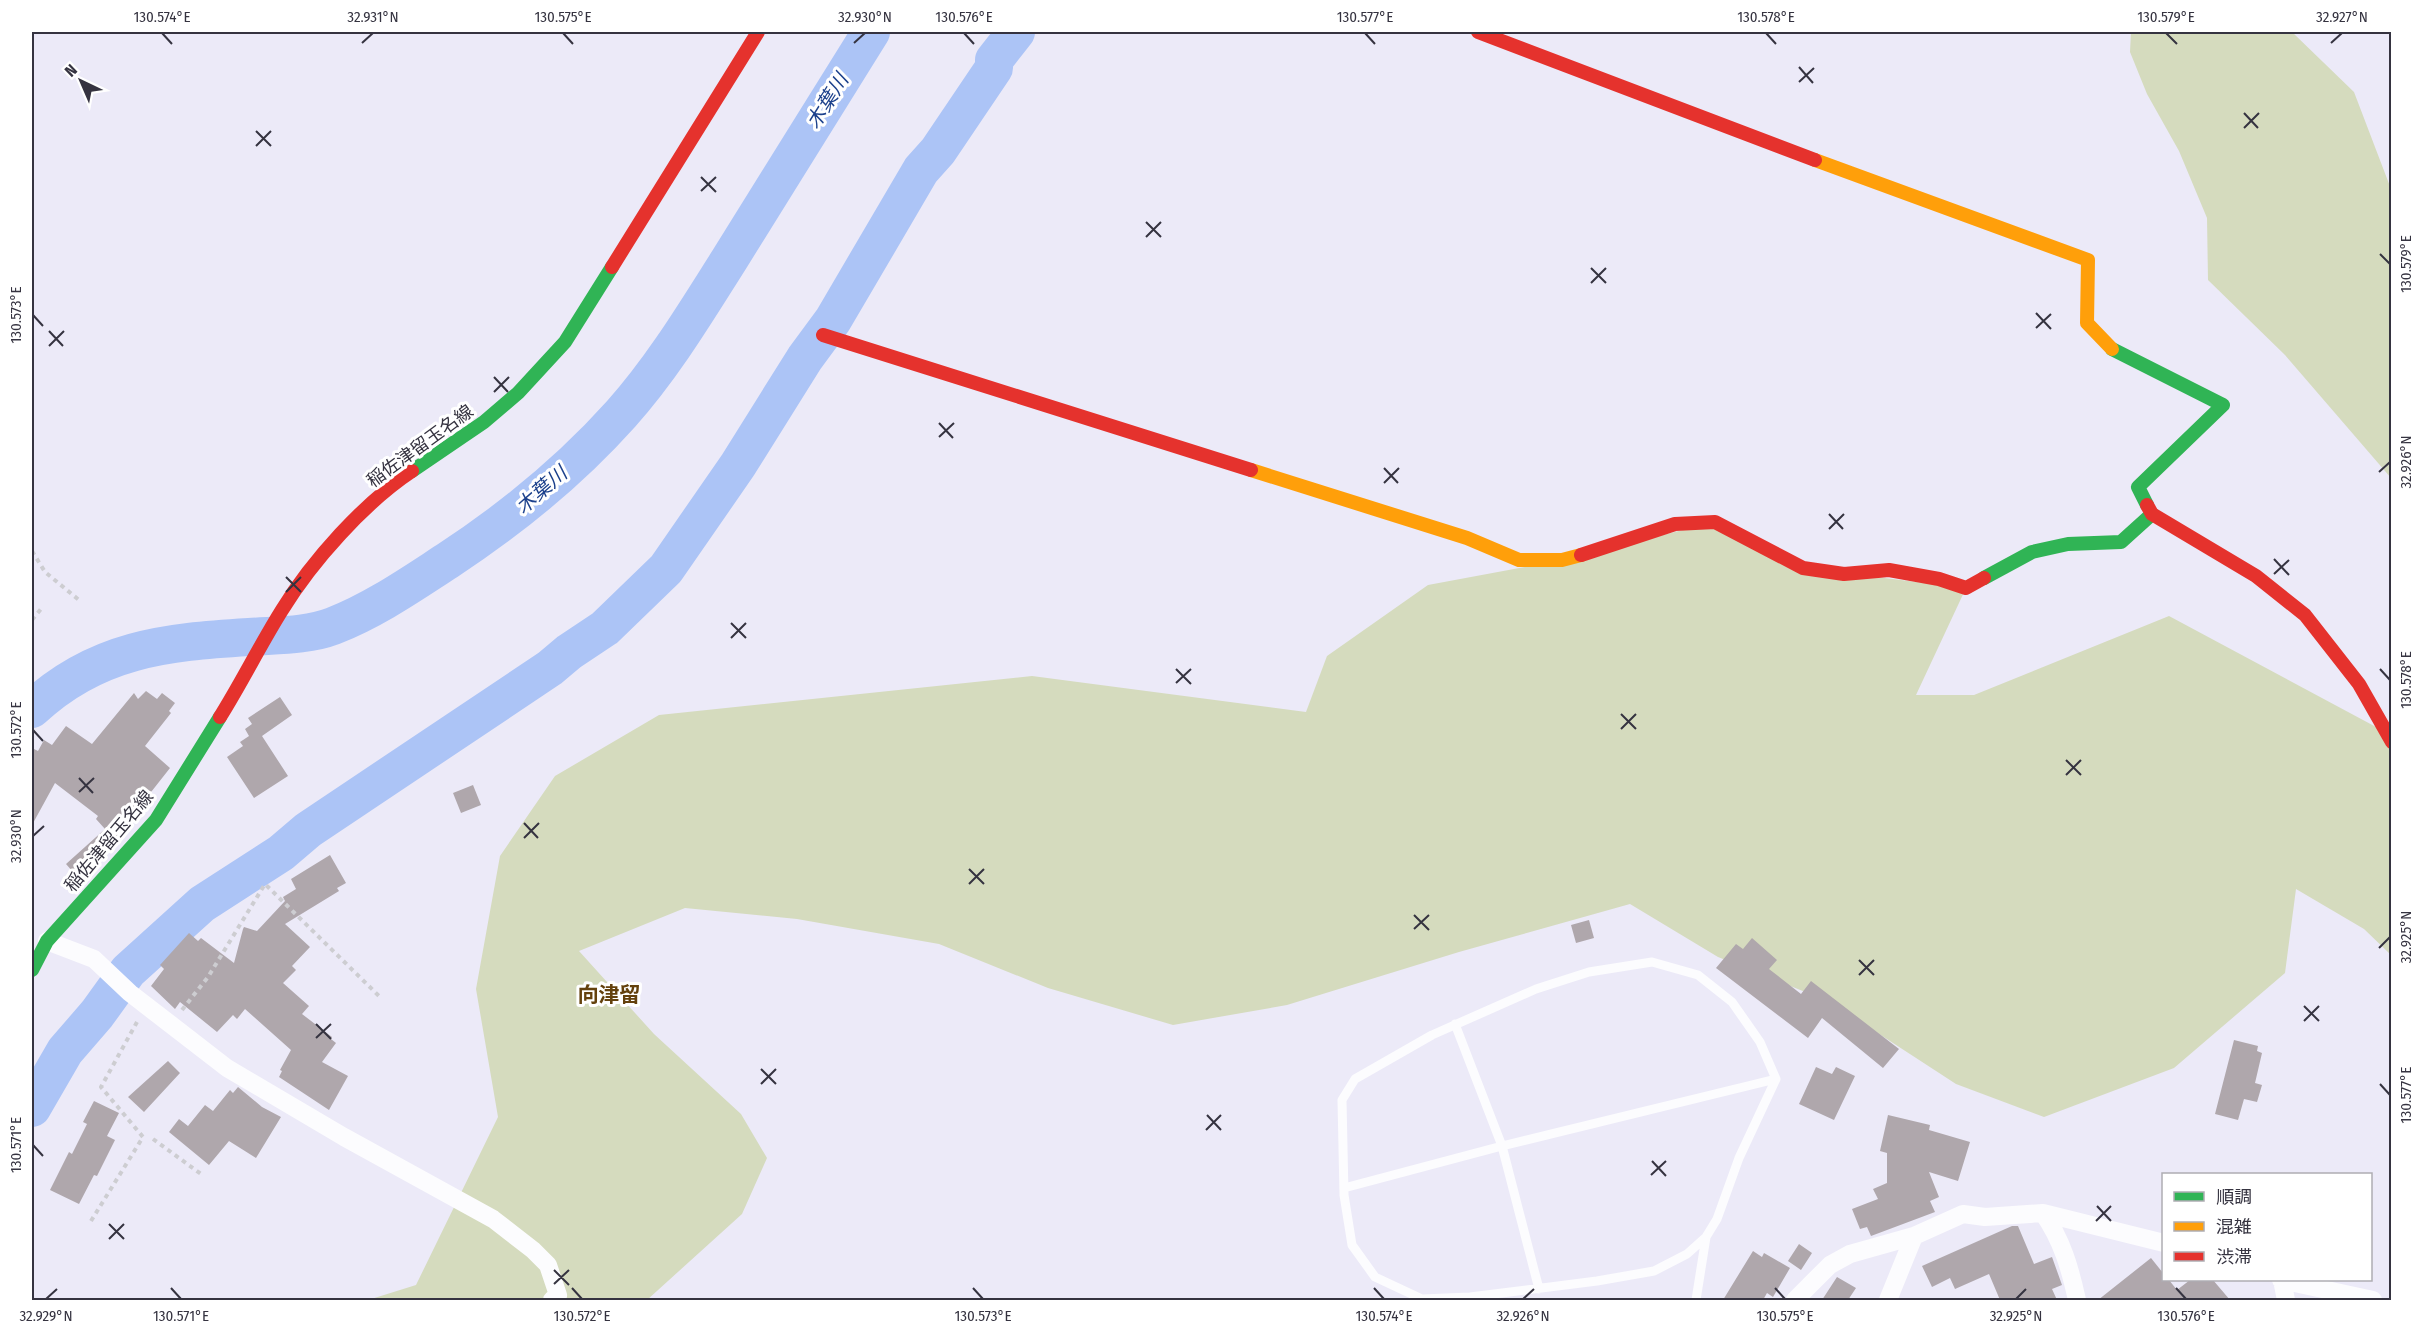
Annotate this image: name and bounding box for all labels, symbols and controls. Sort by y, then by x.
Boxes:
text: 130.574°E [133,8,191,26]
text: 32.931°N [347,8,399,26]
text: 130.575°E [534,8,592,26]
text: 32.930°N [838,8,892,26]
text: 130.576°E [935,8,993,26]
text: 130.577°E [1337,8,1393,26]
text: 130.578°E [1737,8,1795,26]
text: 130.579°E [2137,8,2195,26]
text: 32.927°N [2316,8,2368,26]
north arrow [51,51,111,111]
text: N [61,60,81,81]
water label: 木葉川 [801,68,854,133]
text: 130.579°E [2397,235,2415,293]
text: 130.573°E [7,286,25,344]
street label: 稲佐津留玉名線 [363,400,477,492]
text: 32.926°N [2397,435,2415,489]
water label: 木葉川 [510,460,573,519]
text: 130.578°E [2397,651,2415,709]
text: 130.572°E [7,702,25,758]
street label: 稲佐津留玉名線 [60,786,158,896]
text: 32.930°N [7,809,25,863]
text: 32.925°N [2397,911,2415,963]
district label: 向津留 [578,982,641,1008]
text: 130.577°E [2397,1067,2415,1123]
text: 130.571°E [7,1117,25,1173]
legend [2162,1173,2372,1281]
text: 順調 [2216,1186,2252,1208]
text: 混雑 [2216,1216,2252,1238]
text: 渋滞 [2216,1246,2252,1268]
text: 32.929°N [19,1307,73,1325]
text: 130.571°E [153,1307,209,1325]
text: 130.572°E [554,1307,610,1325]
text: 130.573°E [954,1307,1012,1325]
text: 130.574°E [1355,1307,1413,1325]
text: 32.926°N [1496,1307,1550,1325]
text: 130.575°E [1756,1307,1814,1325]
text: 32.925°N [1990,1307,2042,1325]
text: 130.576°E [2157,1307,2215,1325]

